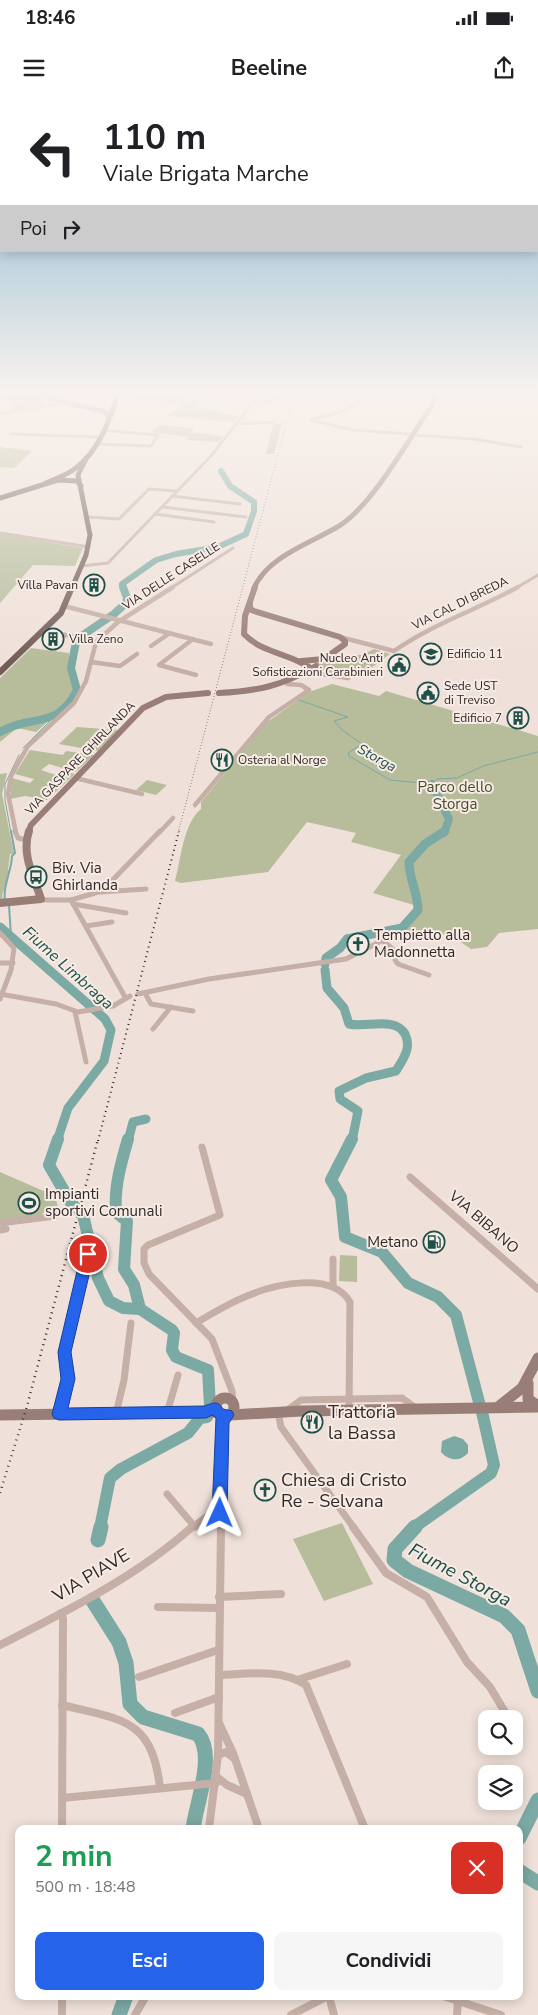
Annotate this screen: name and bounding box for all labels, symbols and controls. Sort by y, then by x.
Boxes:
text: 18:46 [25,5,75,31]
text: Beeline [231,53,307,83]
icon: menu [20,54,48,82]
icon: share [490,54,518,82]
text: 110 m [103,114,206,161]
icon: left [20,120,85,185]
text: Viale Brigata Marche [103,159,309,189]
icon: right [57,215,85,243]
text: Poi [20,216,47,242]
street label: VIA DELLE CASELLE [118,538,223,614]
building icon: Villa Pavan [82,573,106,597]
street label: VIA CAL DI BREDA [408,573,511,634]
place label: Villa Pavan [17,577,78,593]
building icon: Villa Zeno [41,627,65,651]
place label: Villa Zeno [68,631,124,647]
school or university icon: Edificio 11 [419,642,443,666]
place label: Edificio 11 [447,646,503,662]
place label: Nucleo Anti Sofisticazioni Carabinieri [252,650,383,680]
public building icon: Nucleo Anti Sofisticazioni Carabinieri [387,653,411,677]
place label: Sede UST di Treviso [444,678,498,708]
public building icon: Sede UST di Treviso [416,681,440,705]
street label: VIA GASPARE GHIRLANDA [21,698,139,819]
building icon: Edificio 7 [506,706,530,730]
place label: Edificio 7 [453,710,502,726]
water label: Storga [354,740,400,776]
restaurant icon: Osteria al Norge [210,748,234,772]
place label: Osteria al Norge [238,752,326,768]
park label: Parco dello Storga [417,777,493,814]
place label: Biv. Via Ghirlanda [52,858,118,895]
bus stop icon: Biv. Via Ghirlanda [24,865,48,889]
water label: Fiume Limbraga [18,921,118,1015]
place label: Tempietto alla Madonnetta [374,925,470,962]
church icon: Tempietto alla Madonnetta [346,932,370,956]
place label: Impianti sportivi Comunali [45,1184,162,1221]
street label: VIA BIBANO [444,1185,523,1258]
sports icon: Impianti sportivi Comunali [17,1191,41,1215]
fuel station icon: Metano [422,1230,446,1254]
place label: Metano [367,1232,418,1252]
pin [67,1233,109,1275]
icon: arrive [74,1240,102,1268]
place label: Trattoria la Bassa [328,1400,396,1445]
restaurant icon: Trattoria la Bassa [300,1410,324,1434]
place label: Chiesa di Cristo Re - Selvana [281,1468,407,1513]
church icon: Chiesa di Cristo Re - Selvana [253,1478,277,1502]
position arrow [193,1486,245,1538]
water label: Fiume Storga [404,1537,516,1613]
street label: VIA PIAVE [47,1543,134,1608]
map controls [478,1710,523,1810]
button: search [478,1710,523,1755]
button: layers [478,1765,523,1810]
text: 2 min [35,1836,113,1877]
button: close [451,1842,503,1894]
text: 500 m · 18:48 [35,1876,136,1898]
button: Esci [35,1932,264,1990]
button: Condividi [274,1932,503,1990]

